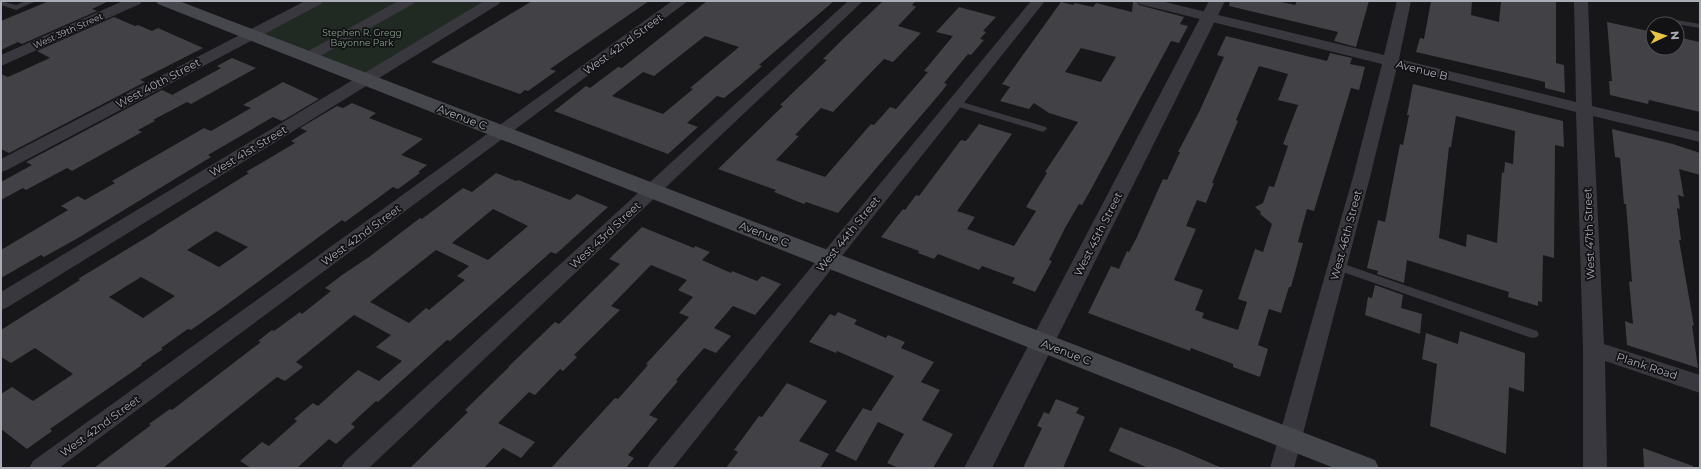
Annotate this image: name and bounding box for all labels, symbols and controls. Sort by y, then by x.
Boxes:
street label: West 39th Street [31,10,105,51]
street label: West 42nd Street [580,10,666,78]
north arrow [1645,16,1685,56]
park label: Stephen R. Gregg Bayonne Park [322,27,402,48]
text: N [1668,30,1682,40]
street label: West 40th Street [113,55,203,111]
street label: Avenue B [1395,57,1449,83]
street label: Avenue C [435,101,489,133]
street label: West 41st Street [207,122,290,180]
street label: West 47th Street [1580,187,1598,280]
street label: West 46th Street [1327,188,1365,282]
street label: West 45th Street [1071,189,1125,278]
street label: West 44th Street [813,193,883,275]
street label: West 43rd Street [567,198,644,272]
street label: West 42nd Street [318,201,404,269]
street label: Avenue C [737,218,791,250]
street label: Avenue C [1039,336,1093,368]
street label: Plank Road [1615,350,1679,382]
street label: West 42nd Street [57,392,143,460]

